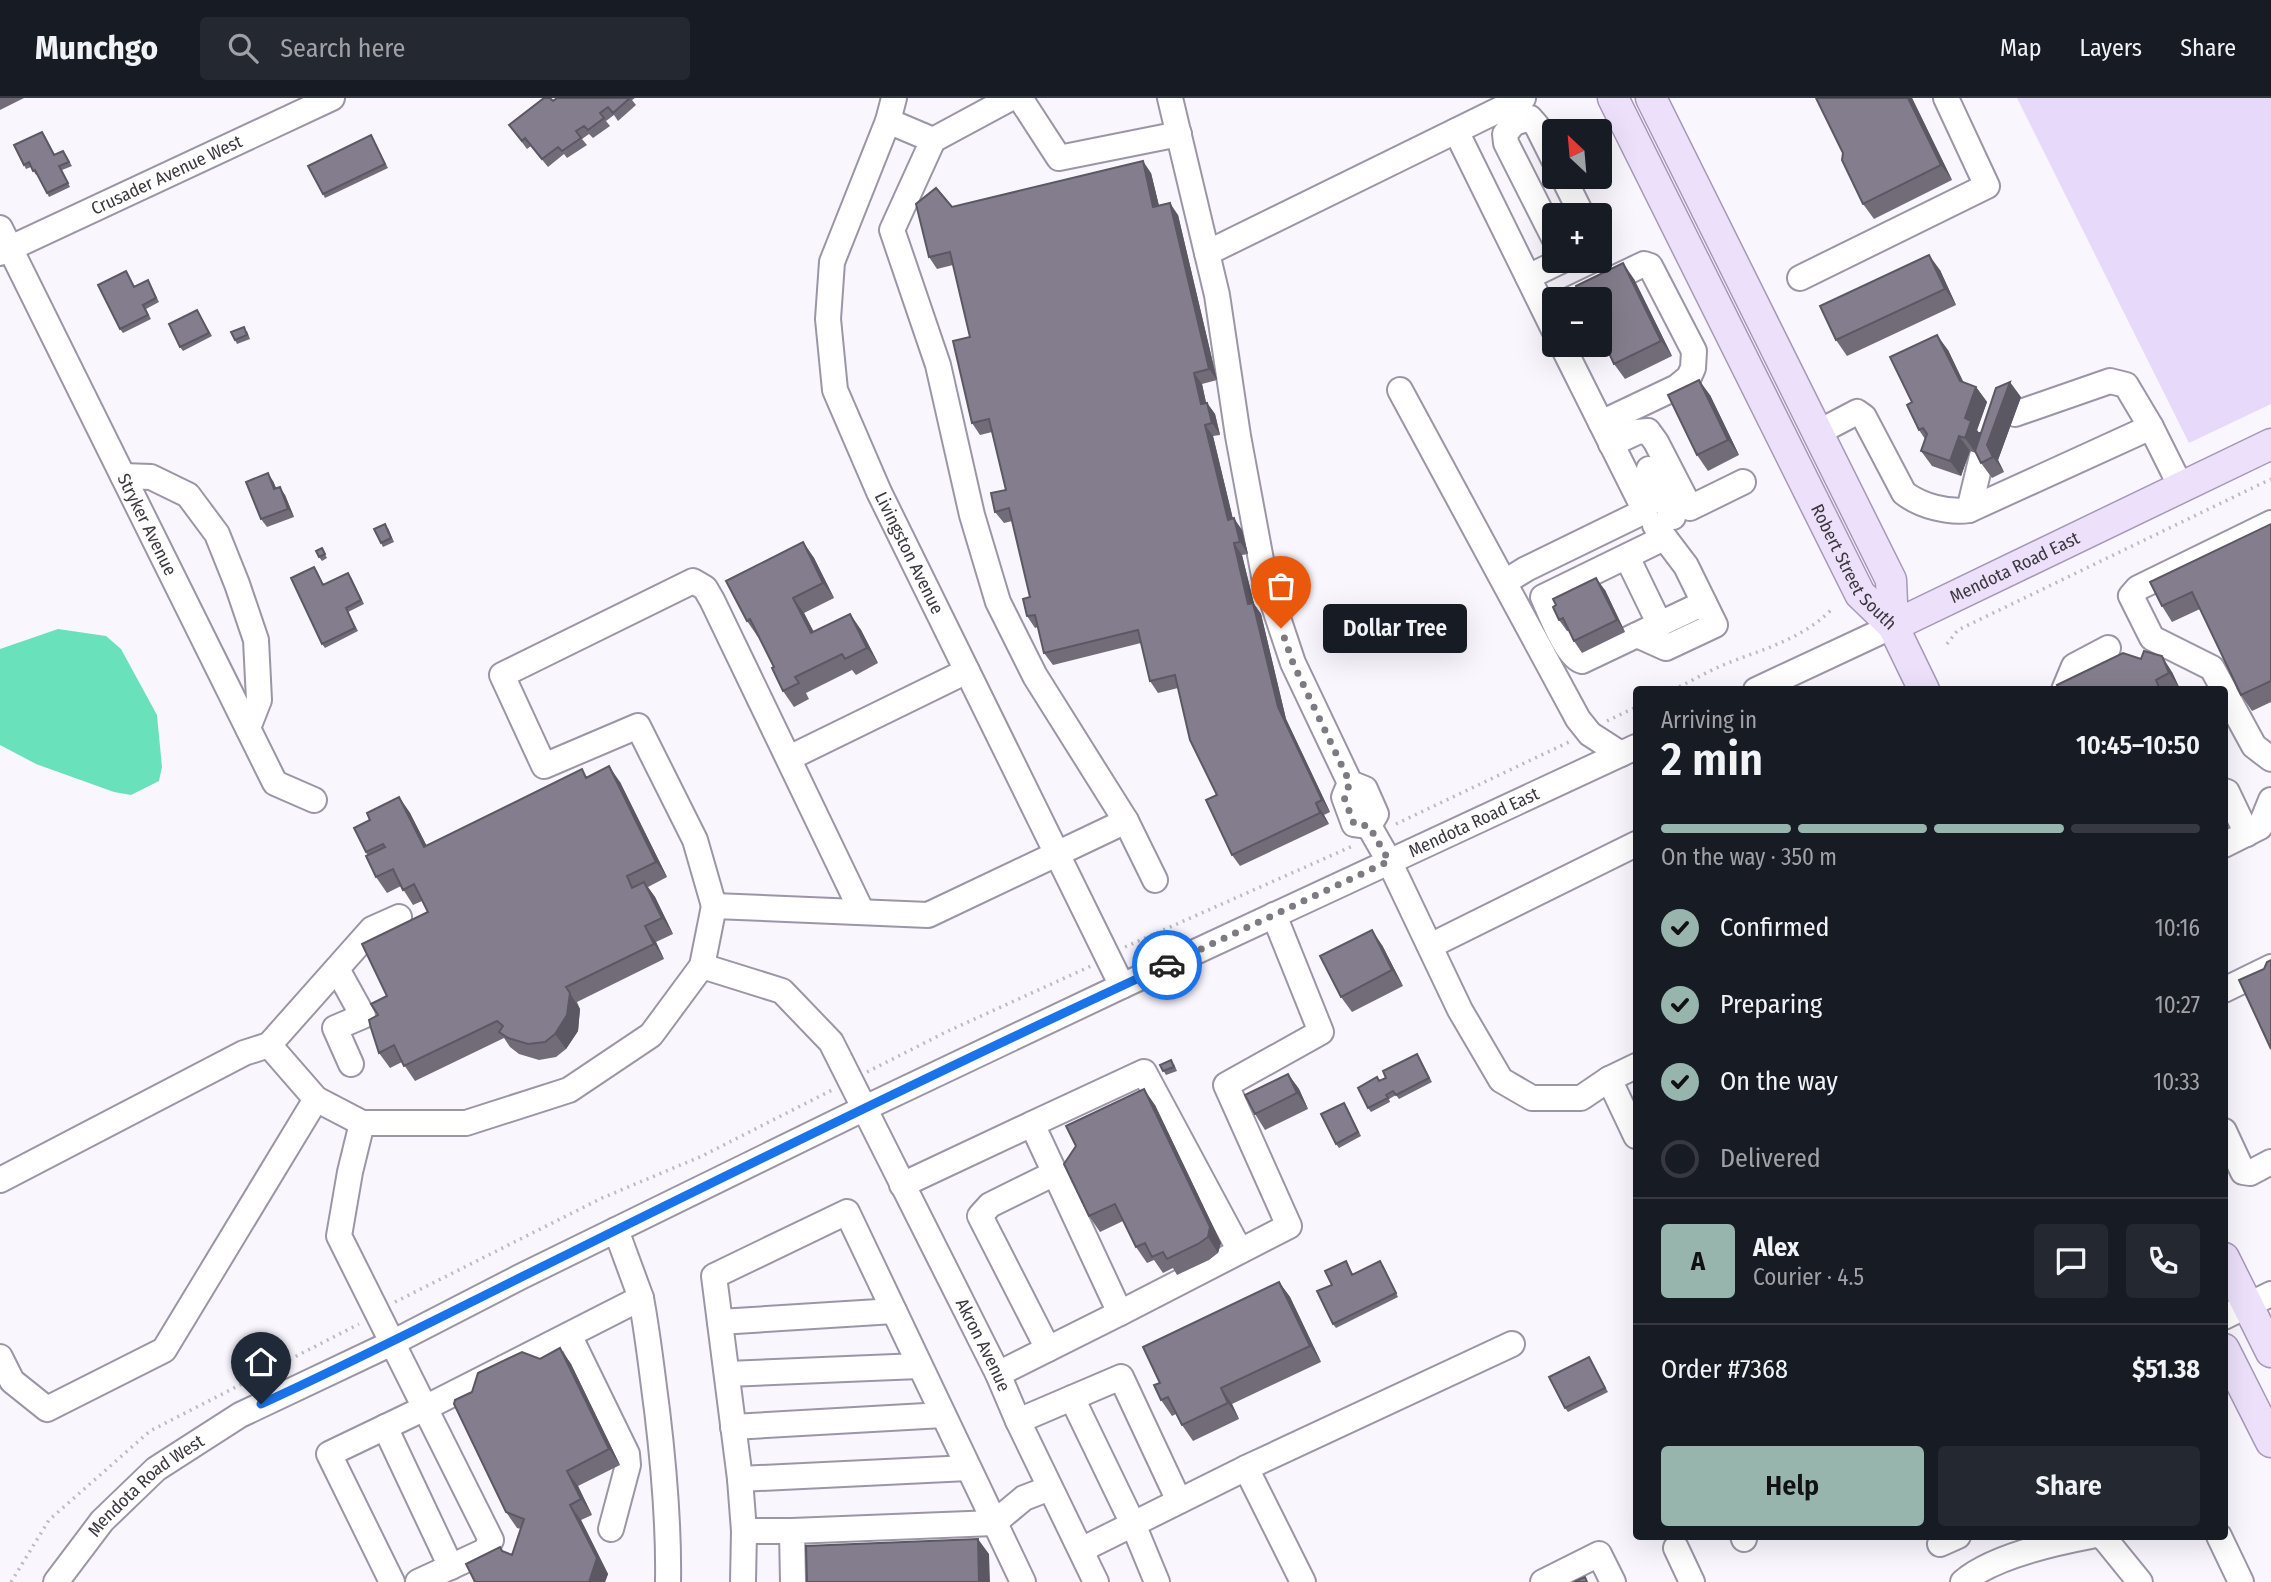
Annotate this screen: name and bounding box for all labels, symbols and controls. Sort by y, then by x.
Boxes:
search box [200,17,690,80]
text: Munchgo [35,28,158,68]
icon: search [224,29,262,67]
text: Search here [280,33,405,64]
text: Map [2000,34,2042,62]
text: Layers [2080,34,2142,62]
text: Share [2180,34,2236,62]
north arrow [1542,119,1612,189]
map controls [1542,119,1612,357]
street label: Crusader Avenue West [88,130,246,220]
button: + [1542,203,1612,273]
button: − [1542,287,1612,357]
street label: Stryker Avenue [112,470,181,579]
street label: Livingston Avenue [870,488,948,618]
street label: Robert Street South [1806,501,1901,634]
street label: Mendota Road East [1946,527,2083,608]
pin [1251,556,1311,628]
icon: bag [1262,567,1300,605]
callout: Dollar Tree [1323,603,1466,652]
text: Dollar Tree [1343,614,1447,642]
text: Arriving in [1661,706,1757,734]
text: 10:45–10:50 [2076,730,2200,761]
text: 2 min [1661,732,1763,787]
street label: Mendota Road East [1405,783,1543,862]
text: On the way · 350 m [1661,843,1837,871]
icon: check [1661,909,1699,947]
text: Confirmed [1720,912,1830,943]
text: 10:16 [2155,914,2200,942]
courier [1132,930,1202,1000]
icon: car [1148,946,1186,984]
icon: check [1661,986,1699,1024]
text: Preparing [1720,989,1822,1020]
text: 10:27 [2155,991,2200,1019]
icon: check [1661,1063,1699,1101]
text: On the way [1720,1066,1838,1097]
text: 10:33 [2153,1068,2200,1096]
text: Delivered [1720,1143,1821,1174]
button: chat [2034,1224,2108,1298]
button: phone [2126,1224,2200,1298]
text: Alex [1753,1232,1799,1263]
text: A [1691,1246,1705,1277]
text: Courier · 4.5 [1753,1263,1864,1291]
street label: Akron Avenue [951,1295,1015,1395]
pin [231,1332,291,1404]
icon: home [242,1343,280,1381]
text: Order #7368 [1661,1354,1788,1385]
text: $51.38 [2132,1354,2200,1385]
street label: Mendota Road West [83,1430,208,1541]
button: Help [1661,1446,1924,1526]
button: Share [1938,1446,2200,1526]

